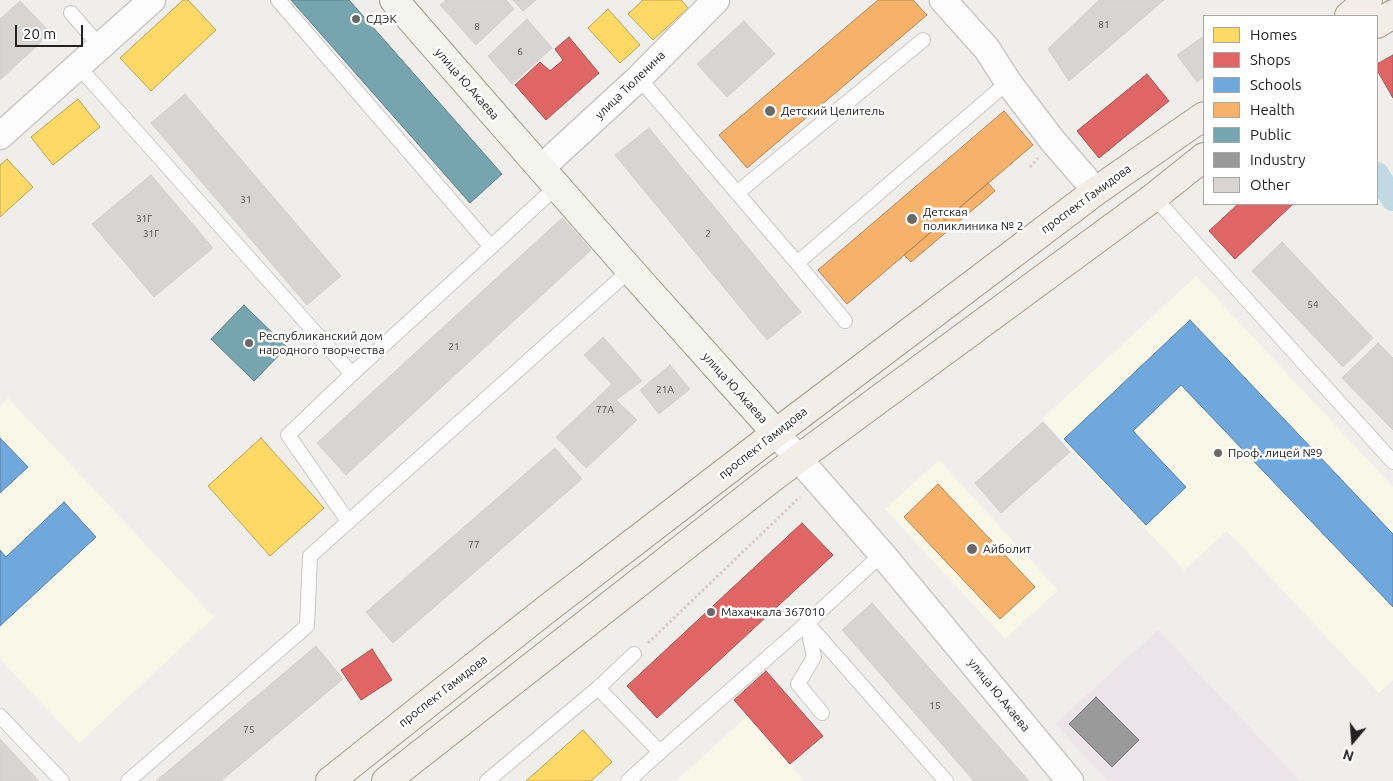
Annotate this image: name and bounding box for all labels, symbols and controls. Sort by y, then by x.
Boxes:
place label: СДЭК [366,12,397,26]
marker: СДЭК [350,13,362,25]
scale bar [18,15,85,47]
legend [1203,15,1378,205]
house number: 81 [1098,19,1110,31]
house number: 8 [474,21,480,33]
text: 20 m [23,25,56,42]
text: Homes [1250,26,1297,43]
street label: улица Ю.Акаева [432,45,502,123]
house number: 6 [517,46,523,58]
street label: улица Тюленина [592,48,668,122]
text: Shops [1250,51,1291,68]
text: Schools [1250,76,1301,93]
text: Health [1250,101,1295,118]
marker: Детский Целитель [763,104,777,118]
place label: Детский Целитель [781,104,884,118]
text: Public [1250,126,1291,143]
text: Industry [1250,151,1305,168]
street label: проспект Гамидова [1038,161,1134,237]
text: Other [1250,176,1290,193]
house number: 31 [240,194,252,206]
place label: Детская поликлиника № 2 [923,205,1023,233]
marker: Детская поликлиника № 2 [905,212,919,226]
house number: 31Г [136,213,152,225]
house number: 31Г [143,228,159,240]
house number: 2 [705,228,711,240]
house number: 54 [1307,299,1319,311]
place label: Республиканский дом народного творчества [259,329,385,357]
marker: Республиканский дом народного творчества [243,337,255,349]
house number: 21 [448,341,460,353]
street label: улица Ю.Акаева [699,350,771,426]
house number: 21А [656,384,674,396]
house number: 77А [596,404,614,416]
street label: проспект Гамидова [716,404,810,482]
place label: Проф. лицей №9 [1228,446,1323,460]
marker: Проф. лицей №9 [1212,447,1224,459]
house number: 77 [468,539,480,551]
marker: Айболит [965,542,979,556]
place label: Айболит [983,542,1031,556]
place label: Махачкала 367010 [721,605,825,619]
marker: Махачкала 367010 [705,606,717,618]
street label: проспект Гамидова [396,652,490,730]
street label: улица Ю.Акаева [965,655,1033,735]
house number: 15 [929,700,941,712]
north arrow [1328,716,1378,766]
house number: 75 [243,724,255,736]
text: N [1341,746,1356,764]

